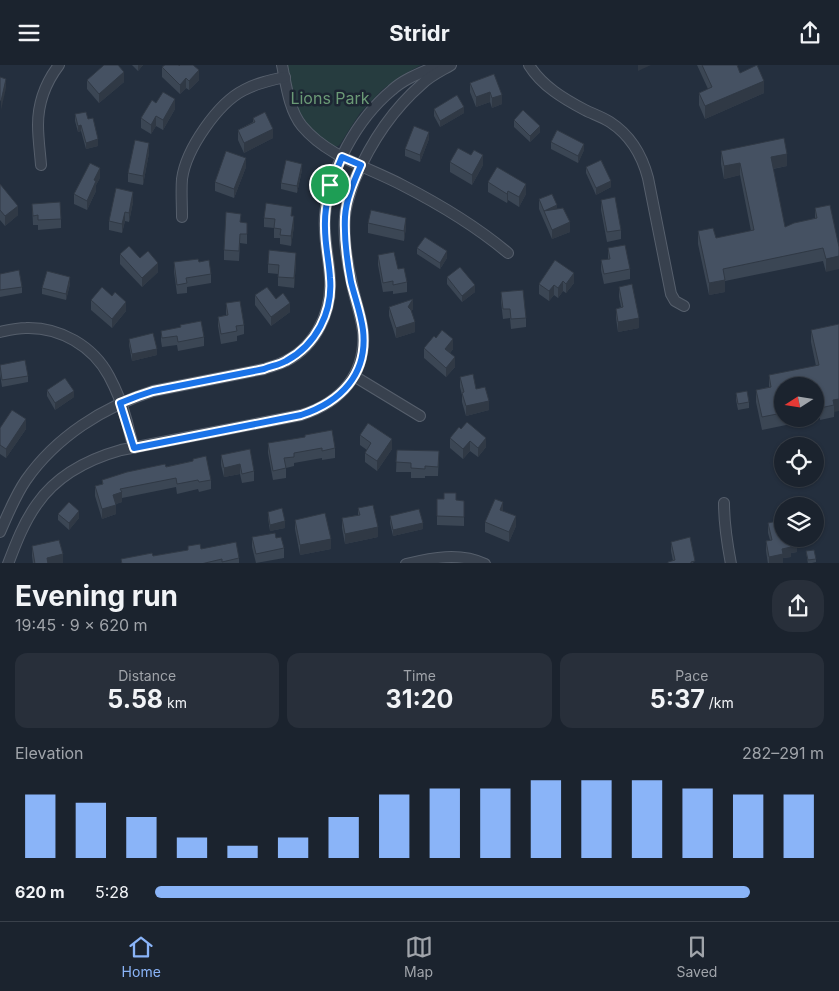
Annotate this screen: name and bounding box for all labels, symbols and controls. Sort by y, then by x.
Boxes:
icon: menu [15,19,43,47]
icon: share [796,19,824,47]
text: Stridr [389,20,450,46]
park label: Lions Park [290,88,370,108]
pin [309,164,351,206]
icon: arrive [316,171,344,199]
north arrow [774,377,824,427]
map controls [774,377,824,547]
button: locate [774,437,824,487]
button: layers [774,497,824,547]
text: Evening run [15,579,178,613]
button: share [772,580,824,632]
text: 19:45 · 9 × 620 m [15,615,148,635]
text: Distance [118,667,176,684]
text: Time [403,667,436,684]
text: Pace [675,667,708,684]
text: 5.58 [107,684,163,714]
text: 31:20 [386,684,453,714]
text: 5:37 [650,684,705,714]
text: km [163,694,187,711]
text: /km [705,694,734,711]
text: Elevation [15,743,84,763]
text: 282–291 m [742,743,824,763]
text: 620 m [15,882,65,902]
text: 5:28 [95,882,129,902]
tab: Home [122,933,161,980]
tab: Map [404,933,433,980]
tab: Saved [676,933,717,980]

